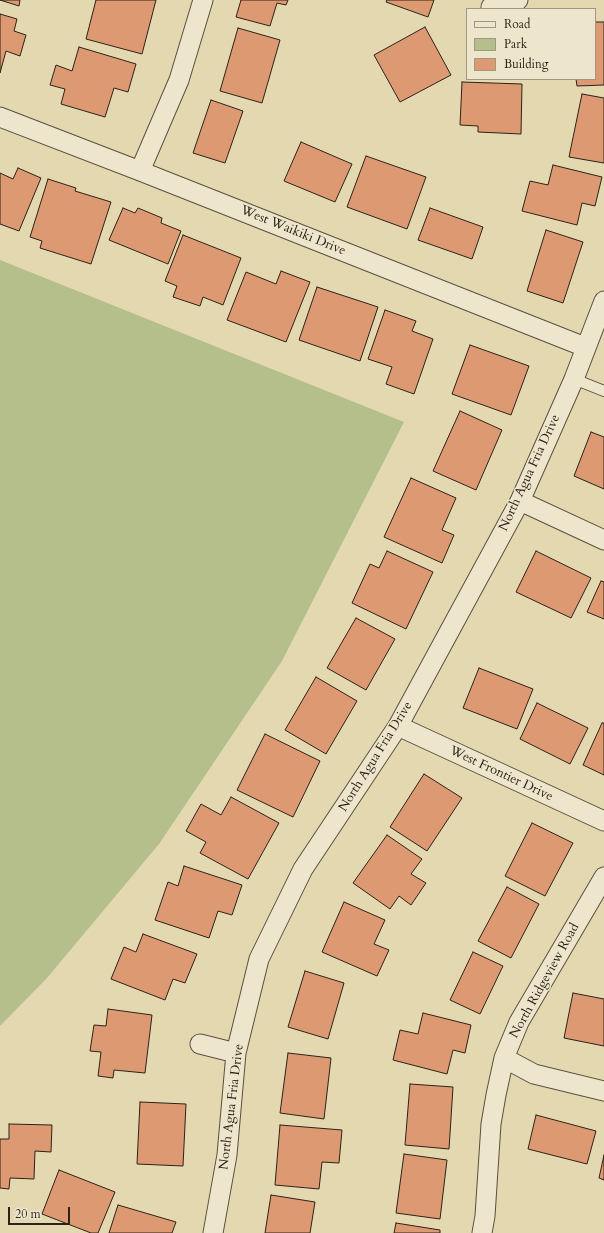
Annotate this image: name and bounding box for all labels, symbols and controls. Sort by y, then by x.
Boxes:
legend [466,8,596,80]
text: Road [504,16,530,32]
text: Park [504,36,527,52]
text: Building [504,56,548,72]
street label: West Waikiki Drive [238,203,348,259]
street label: North Agua Fria Drive [496,412,564,534]
street label: North Agua Fria Drive [336,699,416,815]
street label: West Frontier Drive [447,743,555,805]
street label: North Ridgeview Road [507,921,583,1041]
street label: North Agua Fria Drive [217,1043,247,1171]
scale bar [10,1199,72,1225]
text: 20 m [15,1206,41,1222]

